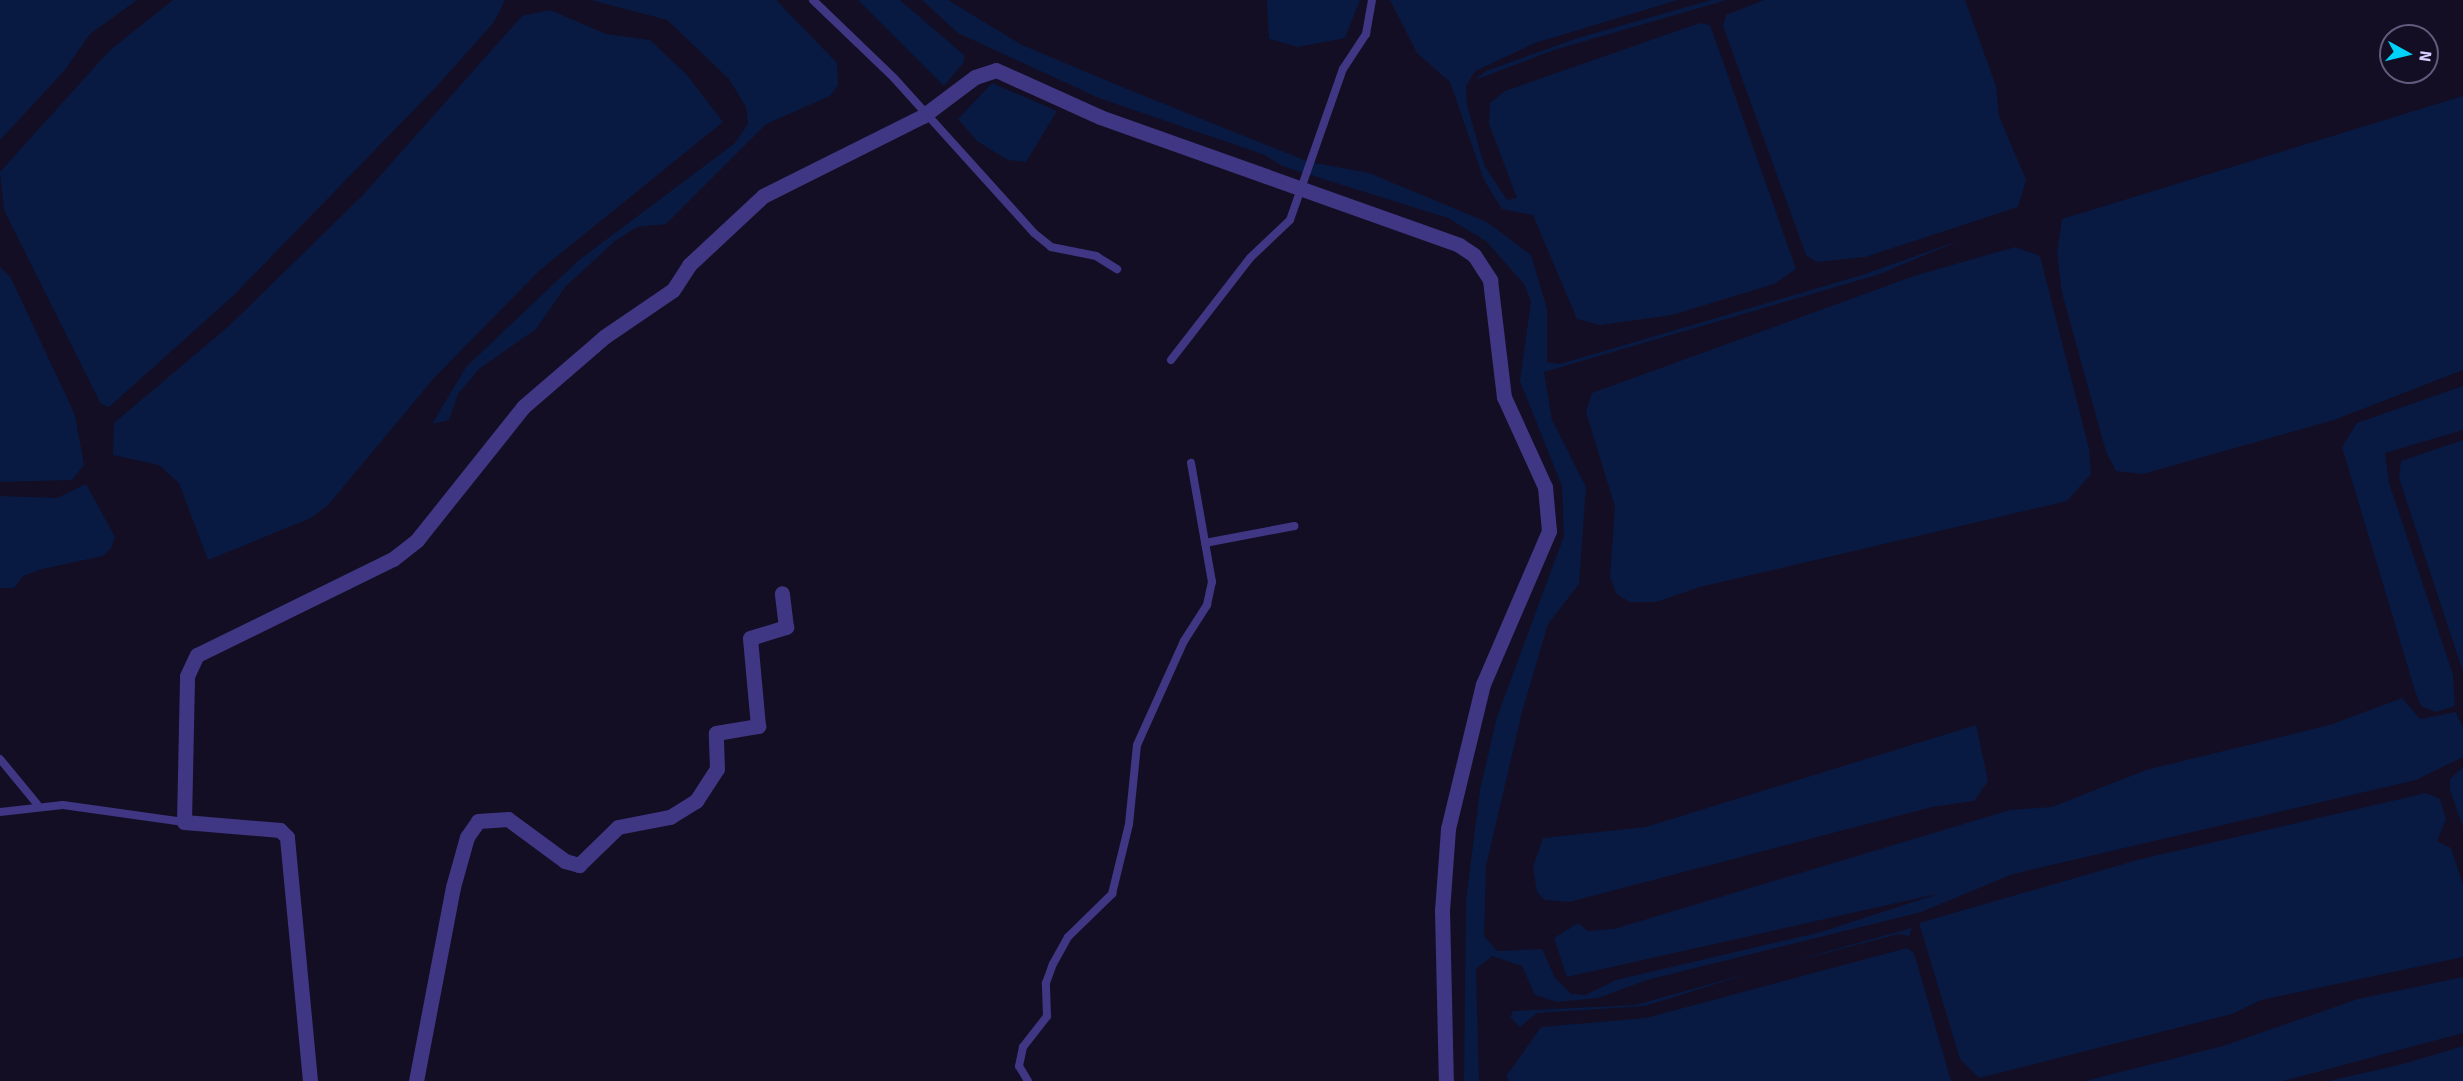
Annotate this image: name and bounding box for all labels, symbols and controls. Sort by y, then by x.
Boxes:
north arrow [2379,24,2439,84]
text: N [2414,49,2436,63]

